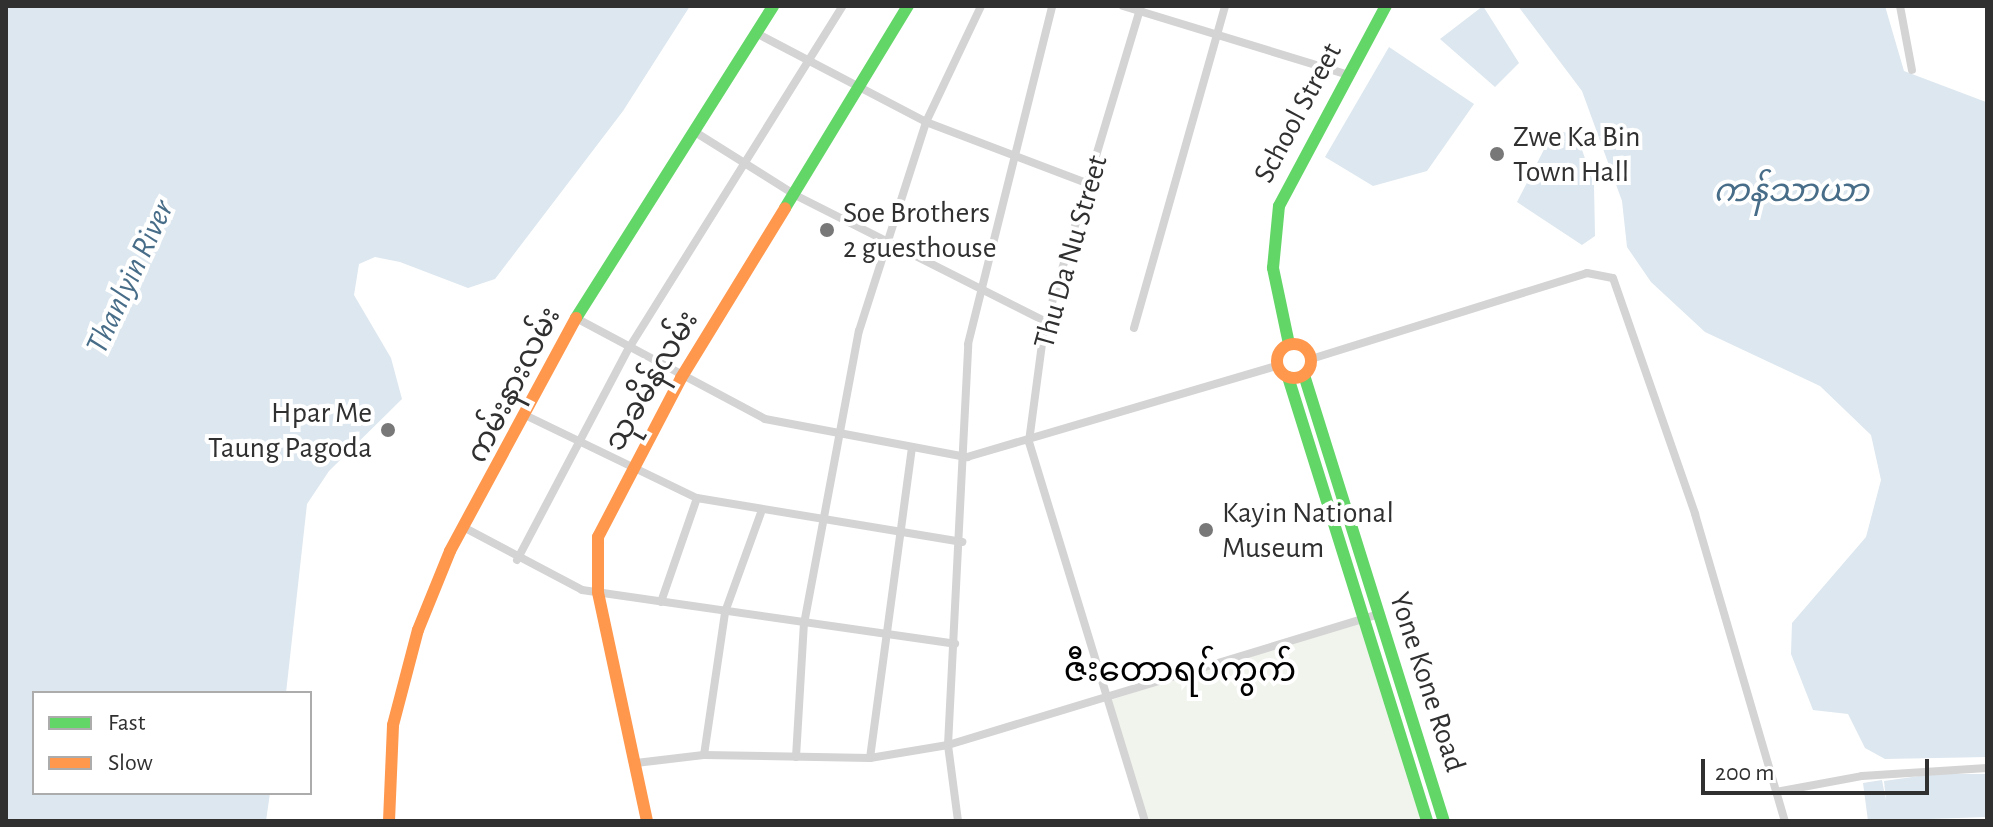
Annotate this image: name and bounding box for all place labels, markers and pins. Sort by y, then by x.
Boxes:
place label: Zwe Ka Bin Town Hall [1513,119,1641,190]
marker: Zwe Ka Bin Town Hall [1488,145,1506,163]
place label: Soe Brothers 2 guesthouse [843,195,997,266]
marker: Soe Brothers 2 guesthouse [818,221,836,239]
place label: Hpar Me Taung Pagoda [208,395,372,466]
marker: Hpar Me Taung Pagoda [379,421,397,439]
place label: Kayin National Museum [1222,495,1394,566]
marker: Kayin National Museum [1197,521,1215,539]

